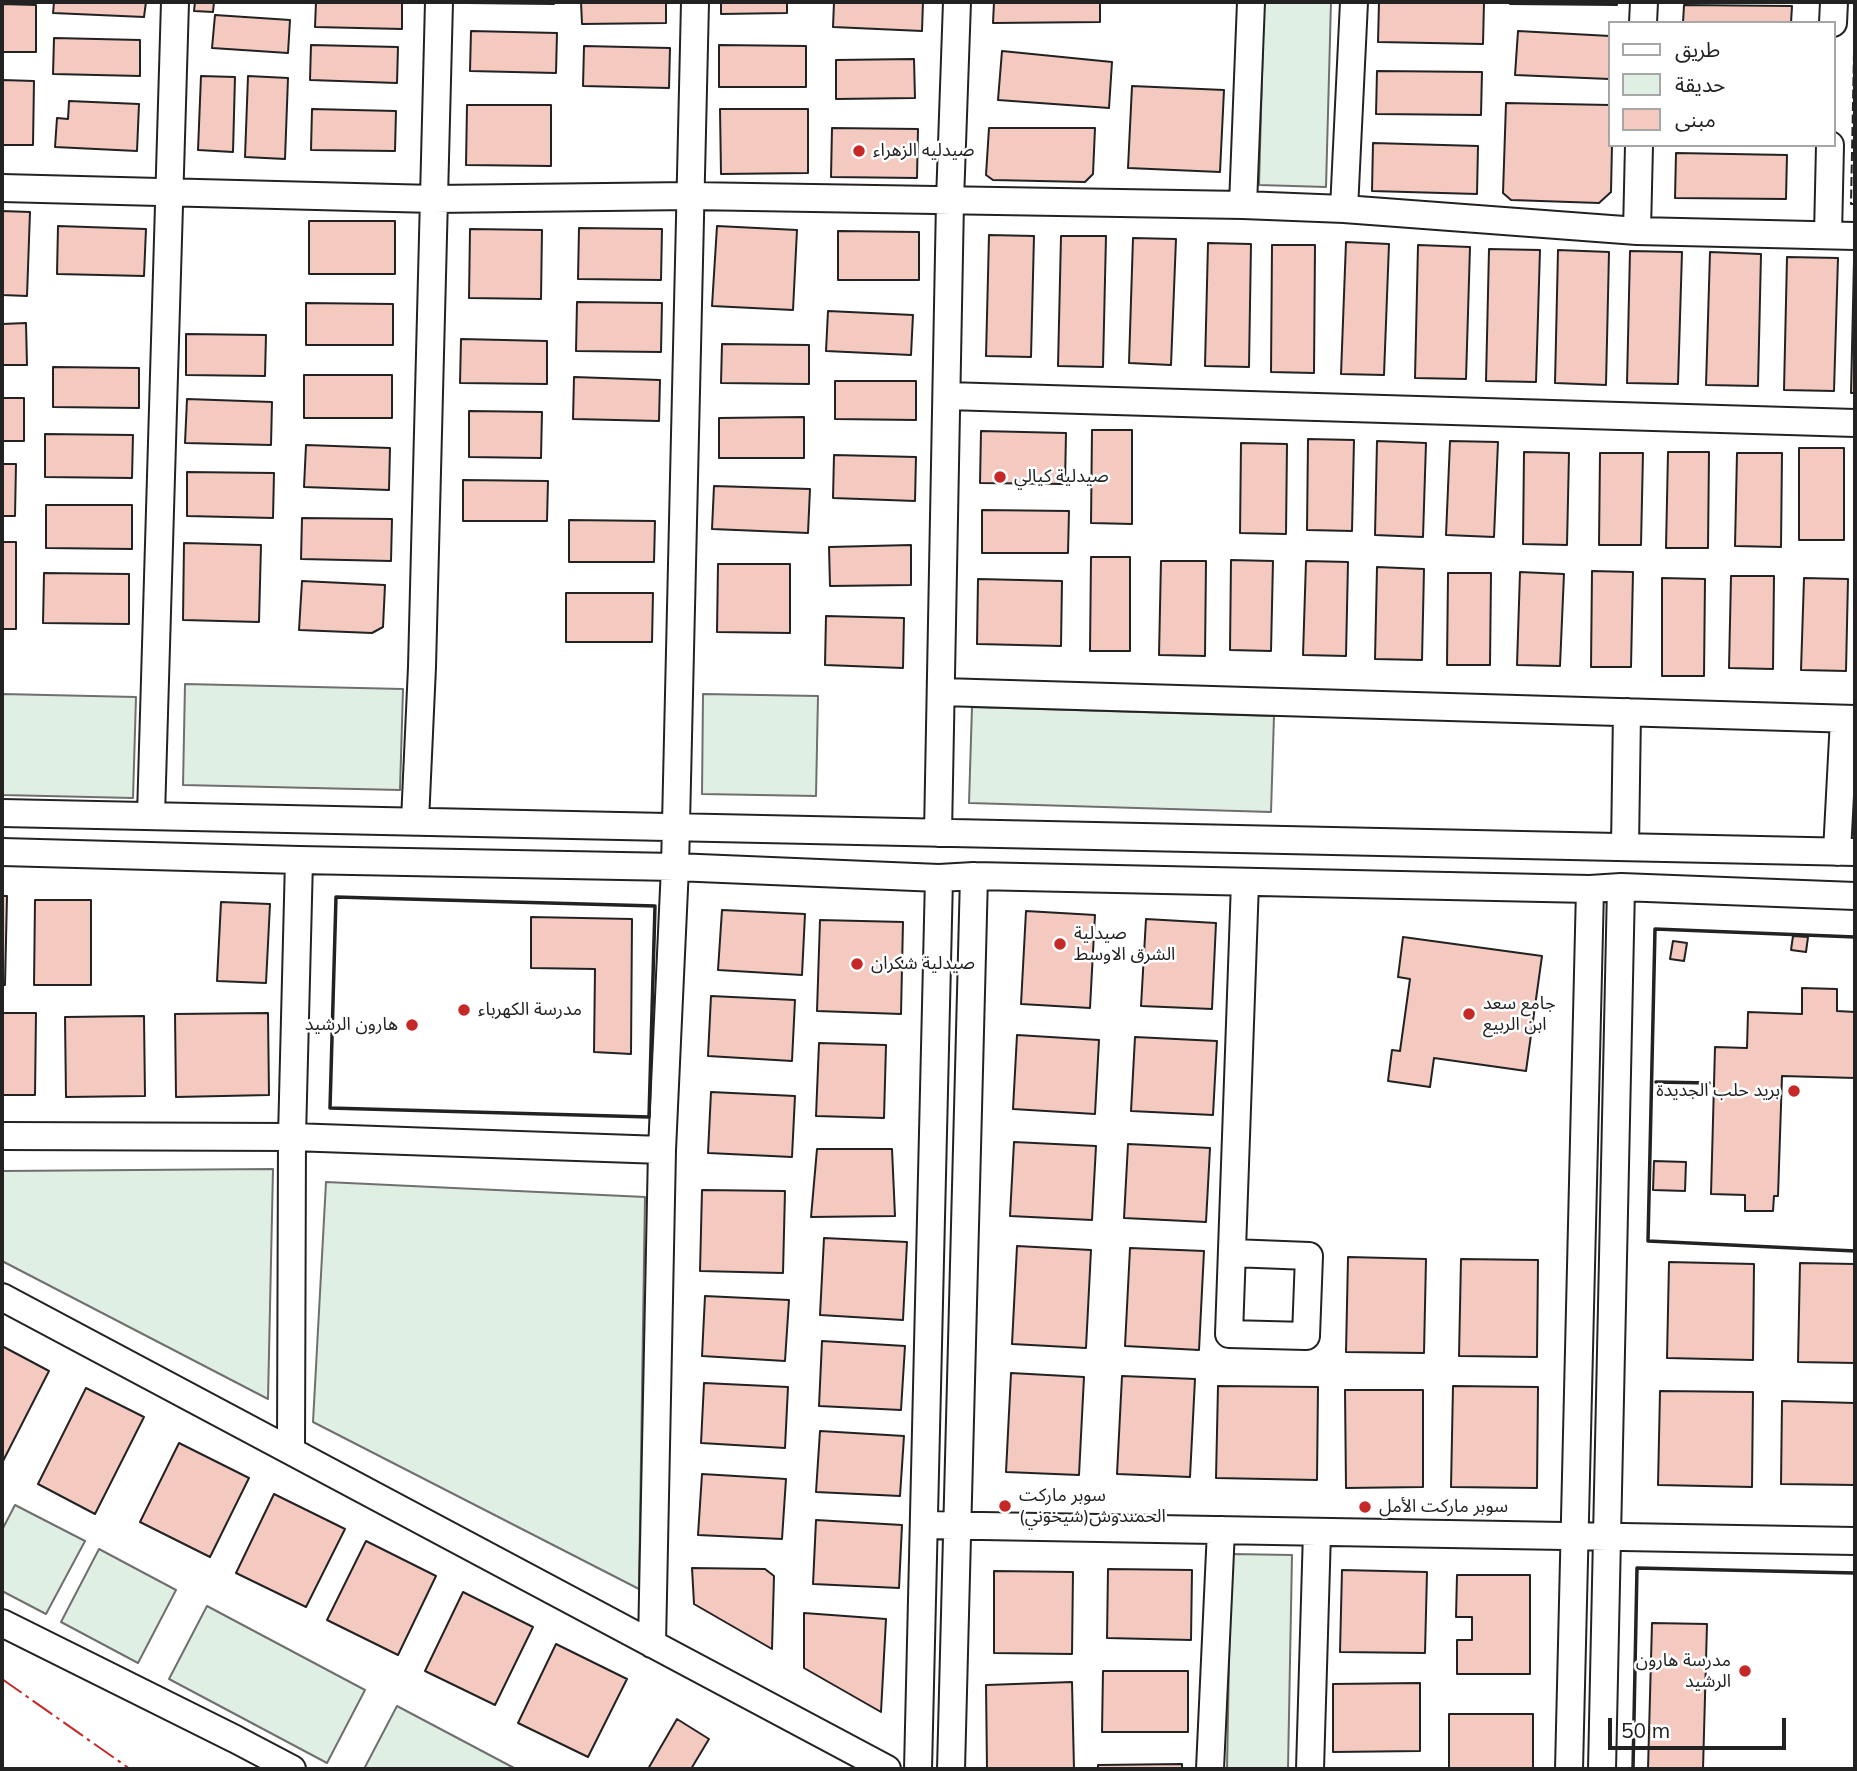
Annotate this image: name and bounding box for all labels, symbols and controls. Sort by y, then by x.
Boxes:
legend [1608,21,1836,147]
text: طريق [1675,36,1720,62]
text: حديقة [1675,71,1725,97]
text: مبنى [1675,106,1716,132]
place label: صيدليه الزهراء [873,140,974,162]
marker: صيدليه الزهراء [851,143,867,159]
place label: صيدلية كيالي [1014,466,1109,488]
marker: صيدلية كيالي [992,469,1008,485]
place label: صيدلية الشرق الاوسط [1074,923,1175,965]
marker: صيدلية الشرق الاوسط [1052,936,1068,952]
place label: صيدلية شكران [871,953,975,975]
marker: صيدلية شكران [849,956,865,972]
place label: جامع سعد ابن الربيع [1483,993,1556,1036]
place label: مدرسة الكهرباء [478,999,582,1021]
marker: مدرسة الكهرباء [456,1002,472,1018]
marker: جامع سعد ابن الربيع [1461,1006,1477,1022]
place label: هارون الرشيد [305,1014,398,1036]
marker: هارون الرشيد [404,1017,420,1033]
place label: بريد حلب الجديدة [1656,1080,1780,1102]
marker: بريد حلب الجديدة [1786,1083,1802,1099]
place label: سوبر ماركت الحمندوش(شيخوني) [1019,1485,1166,1528]
place label: سوبر ماركت الأمل [1379,1496,1508,1518]
marker: سوبر ماركت الحمندوش(شيخوني) [997,1498,1013,1514]
marker: سوبر ماركت الأمل [1357,1499,1373,1515]
place label: مدرسة هارون الرشيد [1636,1650,1731,1692]
marker: مدرسة هارون الرشيد [1737,1663,1753,1679]
scale bar [1612,1704,1790,1748]
text: 50 m [1621,1717,1670,1743]

